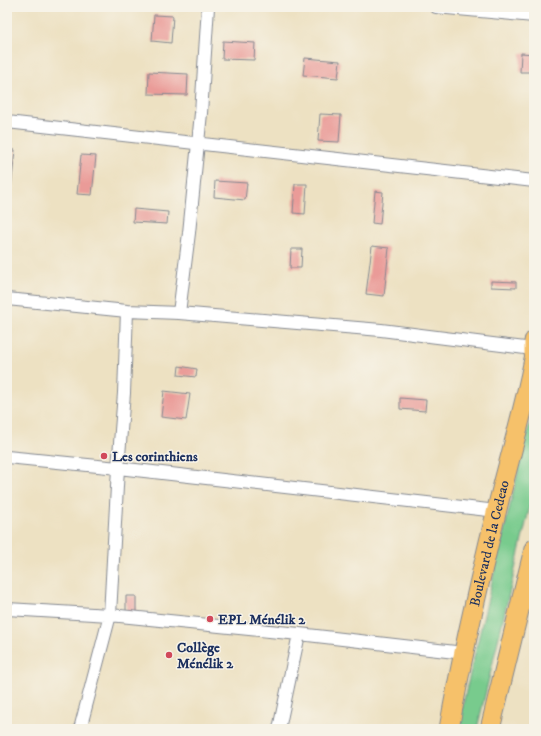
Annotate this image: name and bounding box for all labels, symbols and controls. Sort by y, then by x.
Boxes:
place label: Les corinthiens [112,448,198,466]
marker: Les corinthiens [99,451,109,461]
street label: Boulevard de la Cedeao [466,478,514,608]
place label: EPL Ménélik 2 [218,611,306,629]
marker: EPL Ménélik 2 [205,614,215,624]
place label: Collège Ménélik 2 [177,639,234,673]
marker: Collège Ménélik 2 [164,650,174,660]

